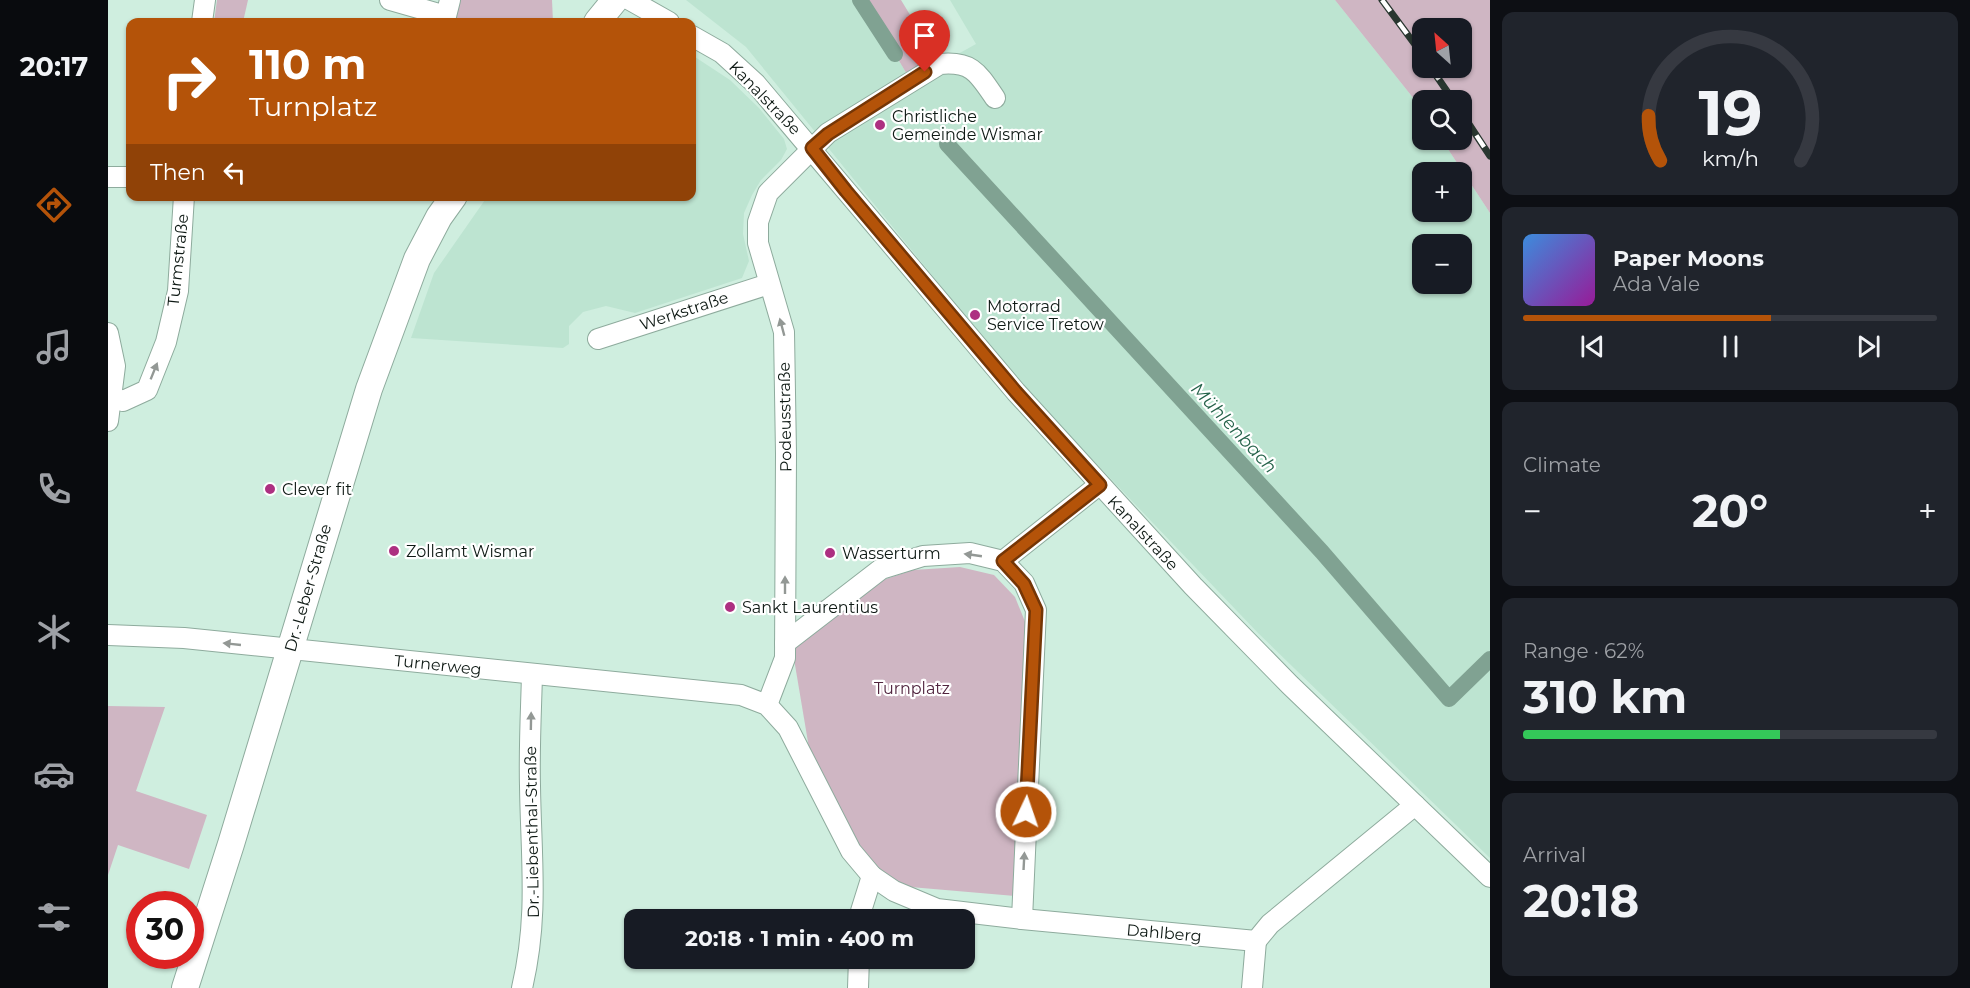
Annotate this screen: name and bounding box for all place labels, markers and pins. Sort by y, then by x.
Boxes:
pin [899,10,950,72]
place label: Christliche Gemeinde Wismar [892,107,1043,144]
marker: Christliche Gemeinde Wismar [873,118,887,132]
place label: Motorrad Service Tretow [987,297,1104,334]
marker: Motorrad Service Tretow [968,308,982,322]
place label: Clever fit [282,480,353,499]
marker: Clever fit [263,482,277,496]
place label: Zollamt Wismar [406,542,534,561]
marker: Zollamt Wismar [387,544,401,558]
place label: Wasserturm [842,544,941,563]
marker: Wasserturm [823,546,837,560]
place label: Sankt Laurentius [742,598,878,617]
marker: Sankt Laurentius [723,600,737,614]

